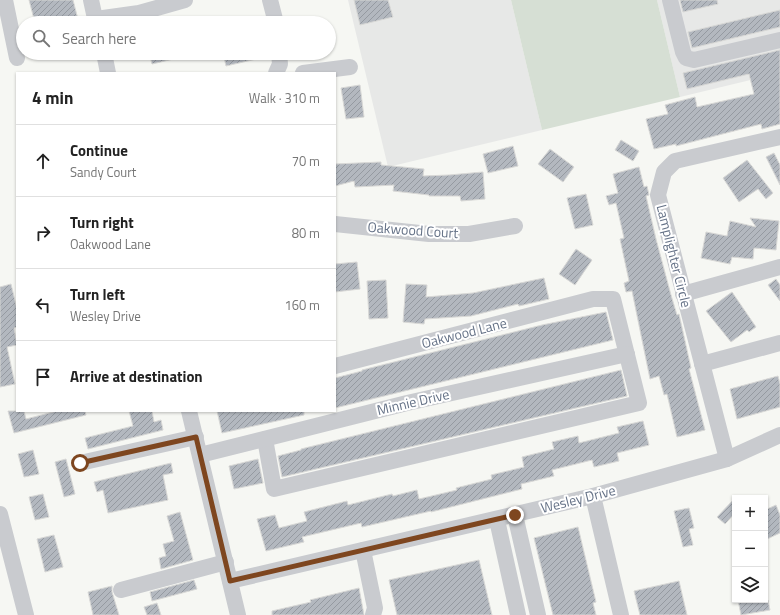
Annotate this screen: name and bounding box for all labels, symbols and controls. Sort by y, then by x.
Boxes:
search box [16,16,336,60]
icon: search [30,27,52,49]
text: Search here [62,27,136,50]
text: 4 min [32,85,73,111]
text: Walk · 310 m [249,88,320,108]
text: Continue [70,139,128,162]
icon: ahead [32,150,54,172]
text: 70 m [292,151,320,171]
text: Sandy Court [70,162,136,182]
street label: Lamplighter Circle [652,202,697,310]
text: Turn right [70,211,134,234]
street label: Oakwood Court [367,216,459,243]
icon: right [32,222,54,244]
text: 80 m [292,223,320,243]
text: Oakwood Lane [70,234,151,254]
text: Turn left [70,283,125,306]
icon: left [32,294,54,316]
text: 160 m [284,295,320,315]
text: Wesley Drive [70,306,141,326]
street label: Oakwood Lane [419,312,509,353]
text: Arrive at destination [70,365,203,388]
icon: arrive [32,366,54,388]
street label: Minnie Drive [375,383,451,420]
route start [71,454,89,472]
street label: Wesley Drive [538,479,617,518]
map controls [732,495,768,603]
button: + [732,495,768,531]
route end [506,506,524,524]
button: − [732,531,768,567]
button: layers [732,567,768,603]

